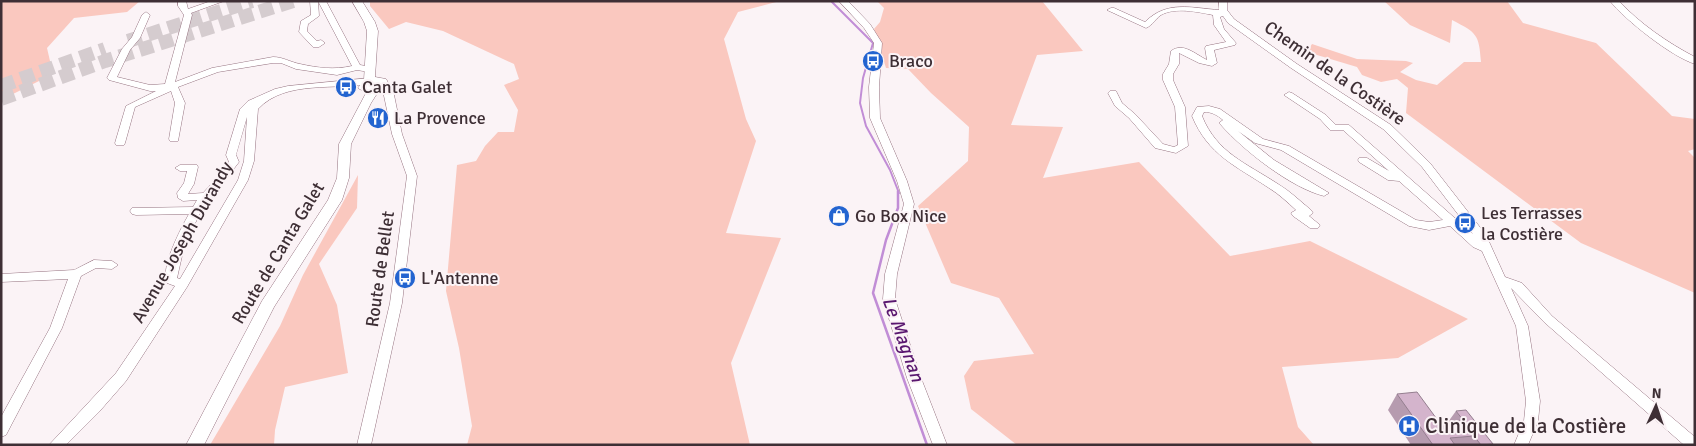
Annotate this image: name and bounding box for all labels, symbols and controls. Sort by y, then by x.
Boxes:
street label: Chemin de la Costière [1260,16,1410,130]
bus stop icon: Braco [861,49,885,73]
place label: Braco [889,50,933,72]
bus stop icon: Canta Galet [334,75,358,99]
place label: Canta Galet [362,76,452,98]
restaurant icon: La Provence [366,106,390,130]
place label: La Provence [394,107,486,129]
street label: Avenue Joseph Durandy [127,157,238,327]
street label: Route de Canta Galet [227,178,329,328]
place label: Les Terrasses la Costière [1481,202,1582,245]
shop icon: Go Box Nice [827,204,851,228]
place label: Go Box Nice [855,205,947,227]
street label: Route de Bellet [361,210,399,328]
bus stop icon: Les Terrasses la Costière [1453,211,1477,235]
bus stop icon: L'Antenne [393,266,417,290]
place label: L'Antenne [421,267,499,289]
water label: Le Magnan [877,294,930,386]
north arrow [1631,381,1681,431]
text: N [1651,385,1662,402]
place label: Clinique de la Costière [1425,413,1626,439]
hospital icon: Clinique de la Costière [1397,414,1421,438]

